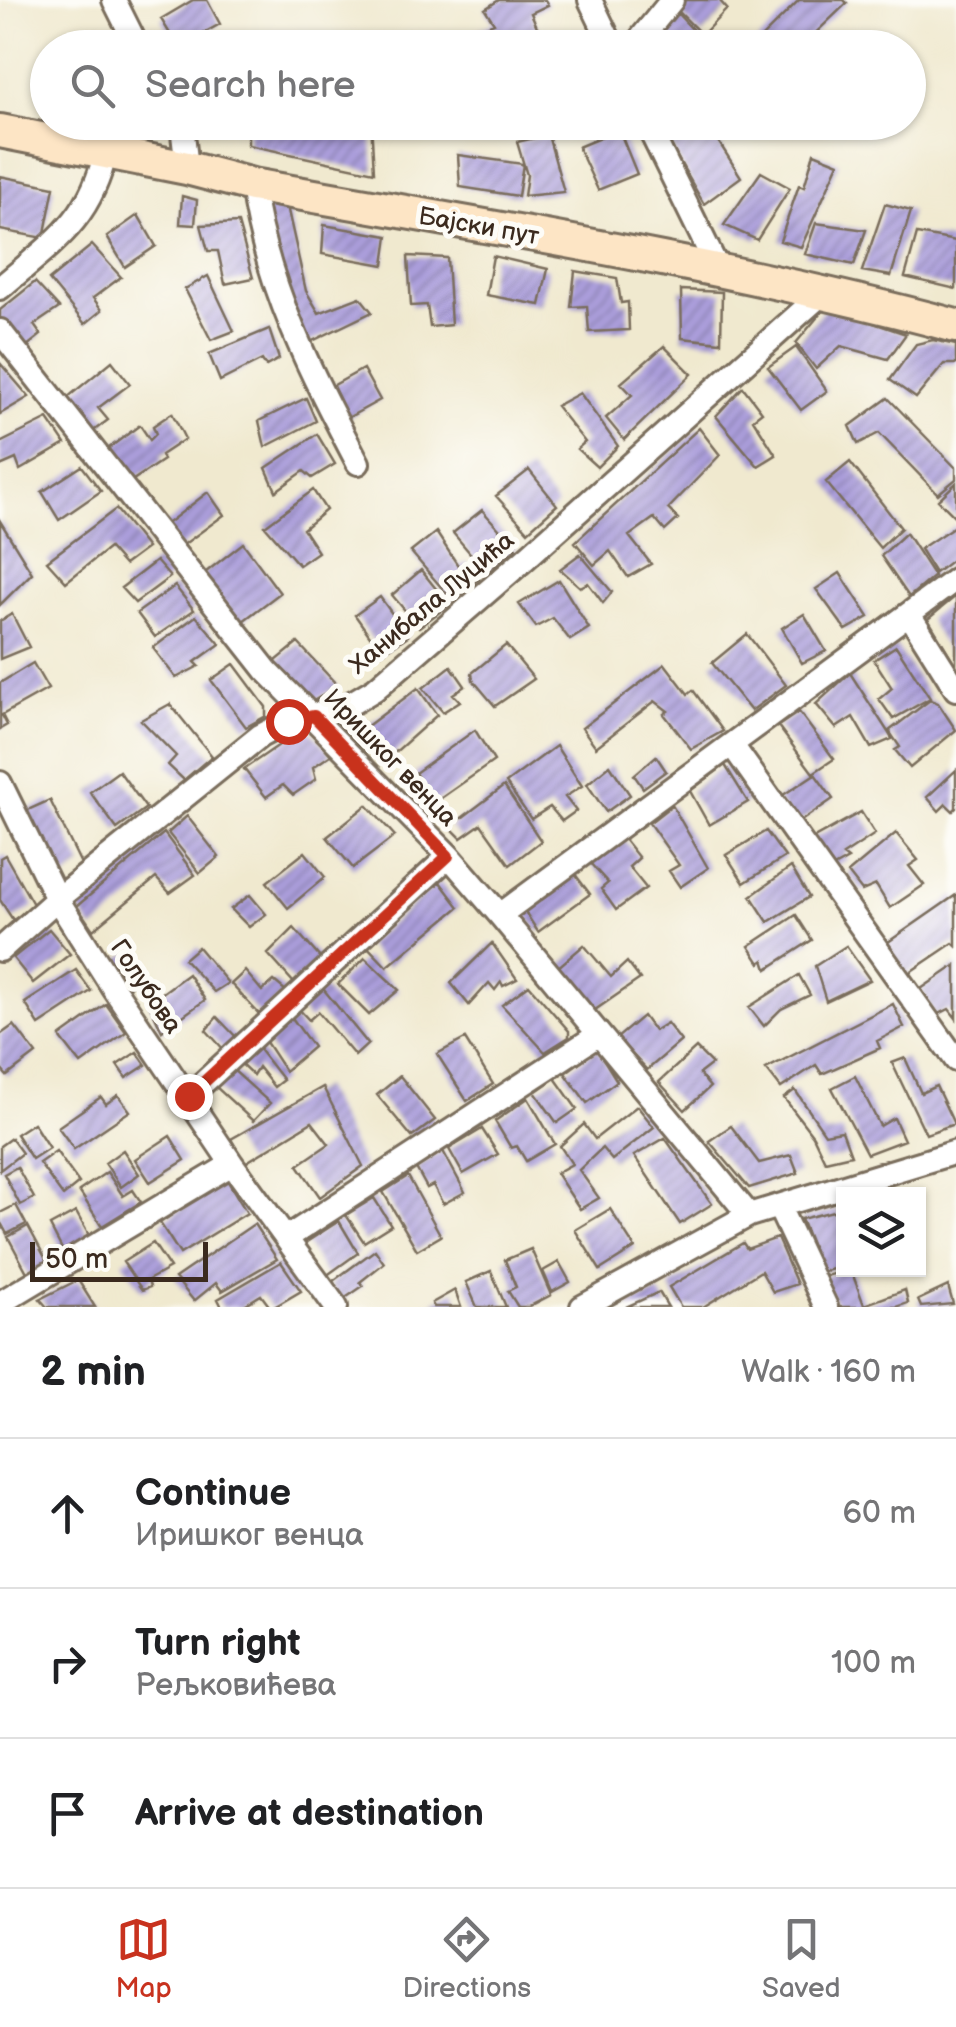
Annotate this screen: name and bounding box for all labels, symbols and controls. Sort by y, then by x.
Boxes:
search box [30,30,926,140]
icon: search [65,58,120,113]
text: Search here [145,63,356,108]
street label: Бајски пут [416,201,542,252]
street label: Ханибала Луцића [343,525,521,681]
street label: Иришког венца [317,683,463,833]
route start [266,699,312,745]
street label: Голубова [103,934,189,1040]
route end [167,1074,213,1120]
map controls [836,1187,926,1277]
button: layers [836,1187,926,1277]
scale bar [30,1237,208,1282]
text: 50 m [45,1243,108,1276]
text: 2 min [40,1347,146,1398]
text: Walk · 160 m [741,1353,916,1392]
text: Continue [135,1471,291,1516]
icon: ahead [40,1486,95,1541]
text: 60 m [843,1494,916,1533]
text: Иришког венца [135,1516,364,1555]
text: Turn right [135,1621,300,1666]
icon: right [40,1636,95,1691]
text: 100 m [831,1644,916,1683]
text: Рељковићева [135,1666,336,1705]
icon: arrive [40,1786,95,1841]
text: Arrive at destination [135,1791,484,1836]
tab: Map [115,1912,172,2005]
tab: Directions [402,1912,531,2005]
tab: Saved [762,1912,841,2005]

